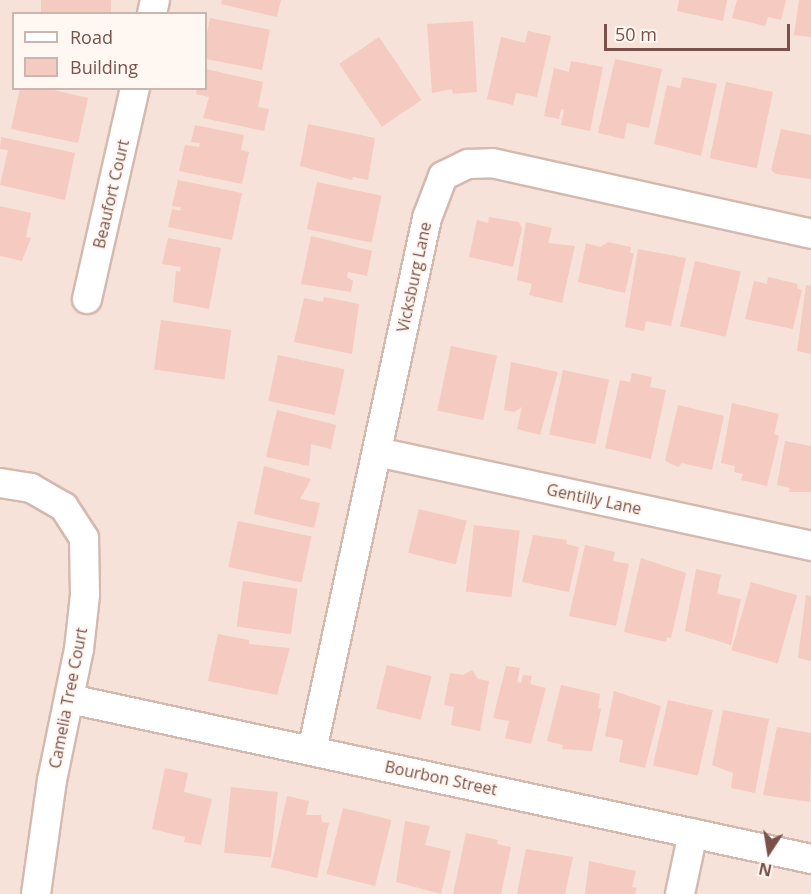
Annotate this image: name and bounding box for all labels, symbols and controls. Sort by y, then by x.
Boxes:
legend [12,12,207,90]
scale bar [607,12,793,50]
text: 50 m [615,22,657,46]
text: Road [70,25,113,49]
text: Building [70,55,138,79]
street label: Beaufort Court [89,138,133,250]
street label: Vicksburg Lane [393,220,435,334]
street label: Gentilly Lane [545,480,643,518]
street label: Camelia Tree Court [45,626,91,770]
street label: Bourbon Street [383,757,499,799]
north arrow [739,822,799,882]
text: N [757,857,774,882]

